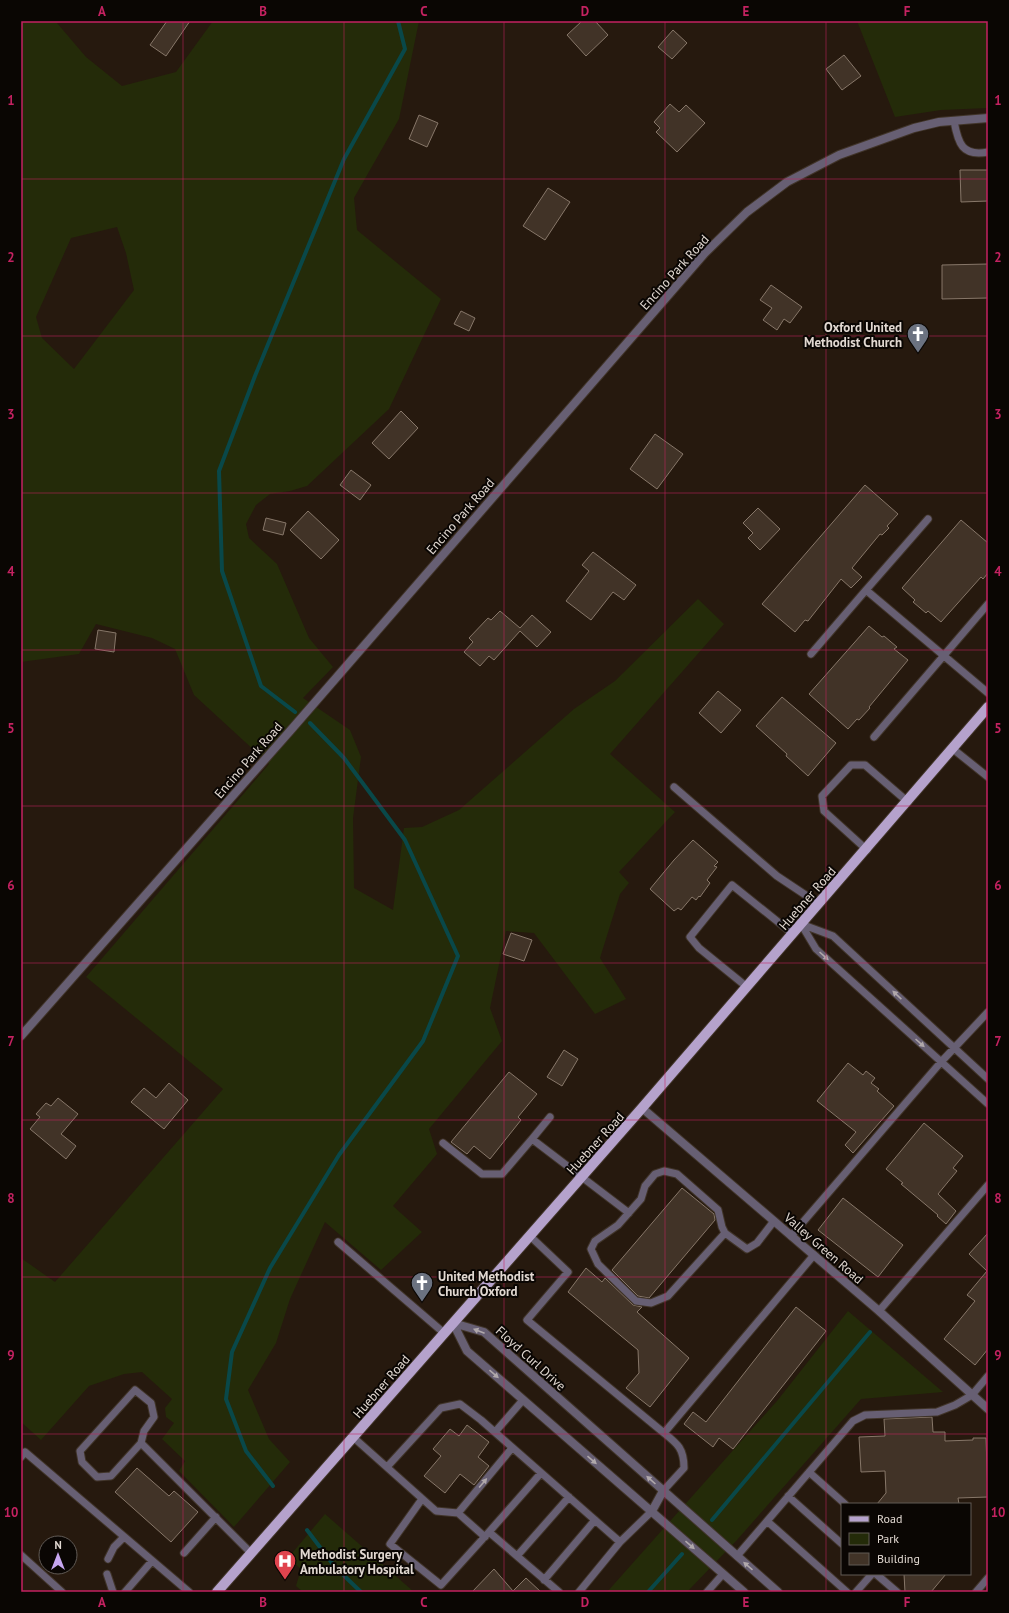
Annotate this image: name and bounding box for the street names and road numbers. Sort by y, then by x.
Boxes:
street label: Encino Park Road [636,231,713,314]
street label: Encino Park Road [423,475,498,558]
street label: Encino Park Road [211,719,286,802]
street label: Huebner Road [775,863,840,934]
street label: Huebner Road [563,1108,628,1178]
street label: Valley Green Road [780,1209,867,1287]
street label: Floyd Curl Drive [492,1322,569,1394]
street label: Huebner Road [349,1351,414,1422]

